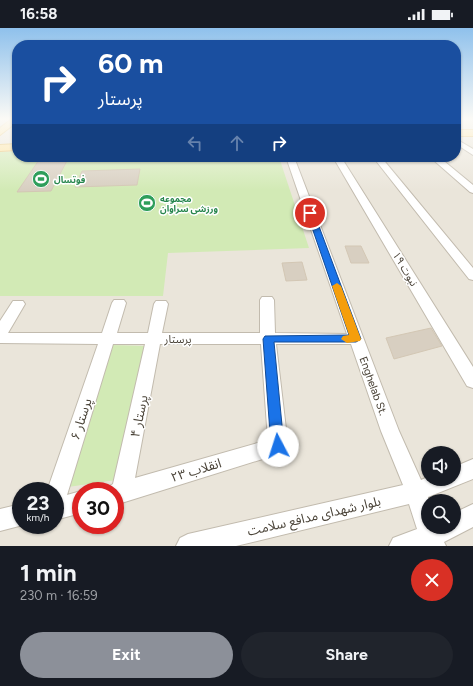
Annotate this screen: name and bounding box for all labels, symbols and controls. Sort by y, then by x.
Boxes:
text: 16:58 [20,5,57,23]
text: 60 m [98,46,163,80]
icon: right [32,56,84,108]
text: پرستار [98,88,143,110]
icon: left [184,132,206,154]
icon: ahead [226,132,248,154]
icon: right [268,132,290,154]
sports icon: فوتسال [31,169,51,189]
place label: فوتسال [54,174,86,185]
sports icon: مجموعه ورزشی سراوان [137,193,157,213]
place label: مجموعه ورزشی سراوان [160,193,218,215]
pin [293,196,327,230]
icon: arrive [299,202,321,224]
street label: نبوت ۱۹ [390,249,420,289]
street label: پرستار [163,333,192,347]
street label: Enghelab St. [356,355,390,417]
street label: پرستار ۴ [127,393,153,439]
street label: پرستار ۶ [67,396,97,442]
position arrow [257,425,299,467]
map controls [421,446,461,534]
button: sound [421,446,461,486]
street label: انقلاب ۲۳ [169,455,223,485]
speed limit sign: 30 [72,482,124,534]
text: 23 [27,491,49,515]
street label: بلوار شهدای مدافع سلامت [246,493,383,542]
button: search [421,494,461,534]
text: km/h [27,511,49,524]
text: 1 min [20,558,77,587]
button: close [411,559,453,601]
text: 230 m · 16:59 [20,588,98,603]
button: Exit [20,632,233,678]
button: Share [241,632,453,678]

